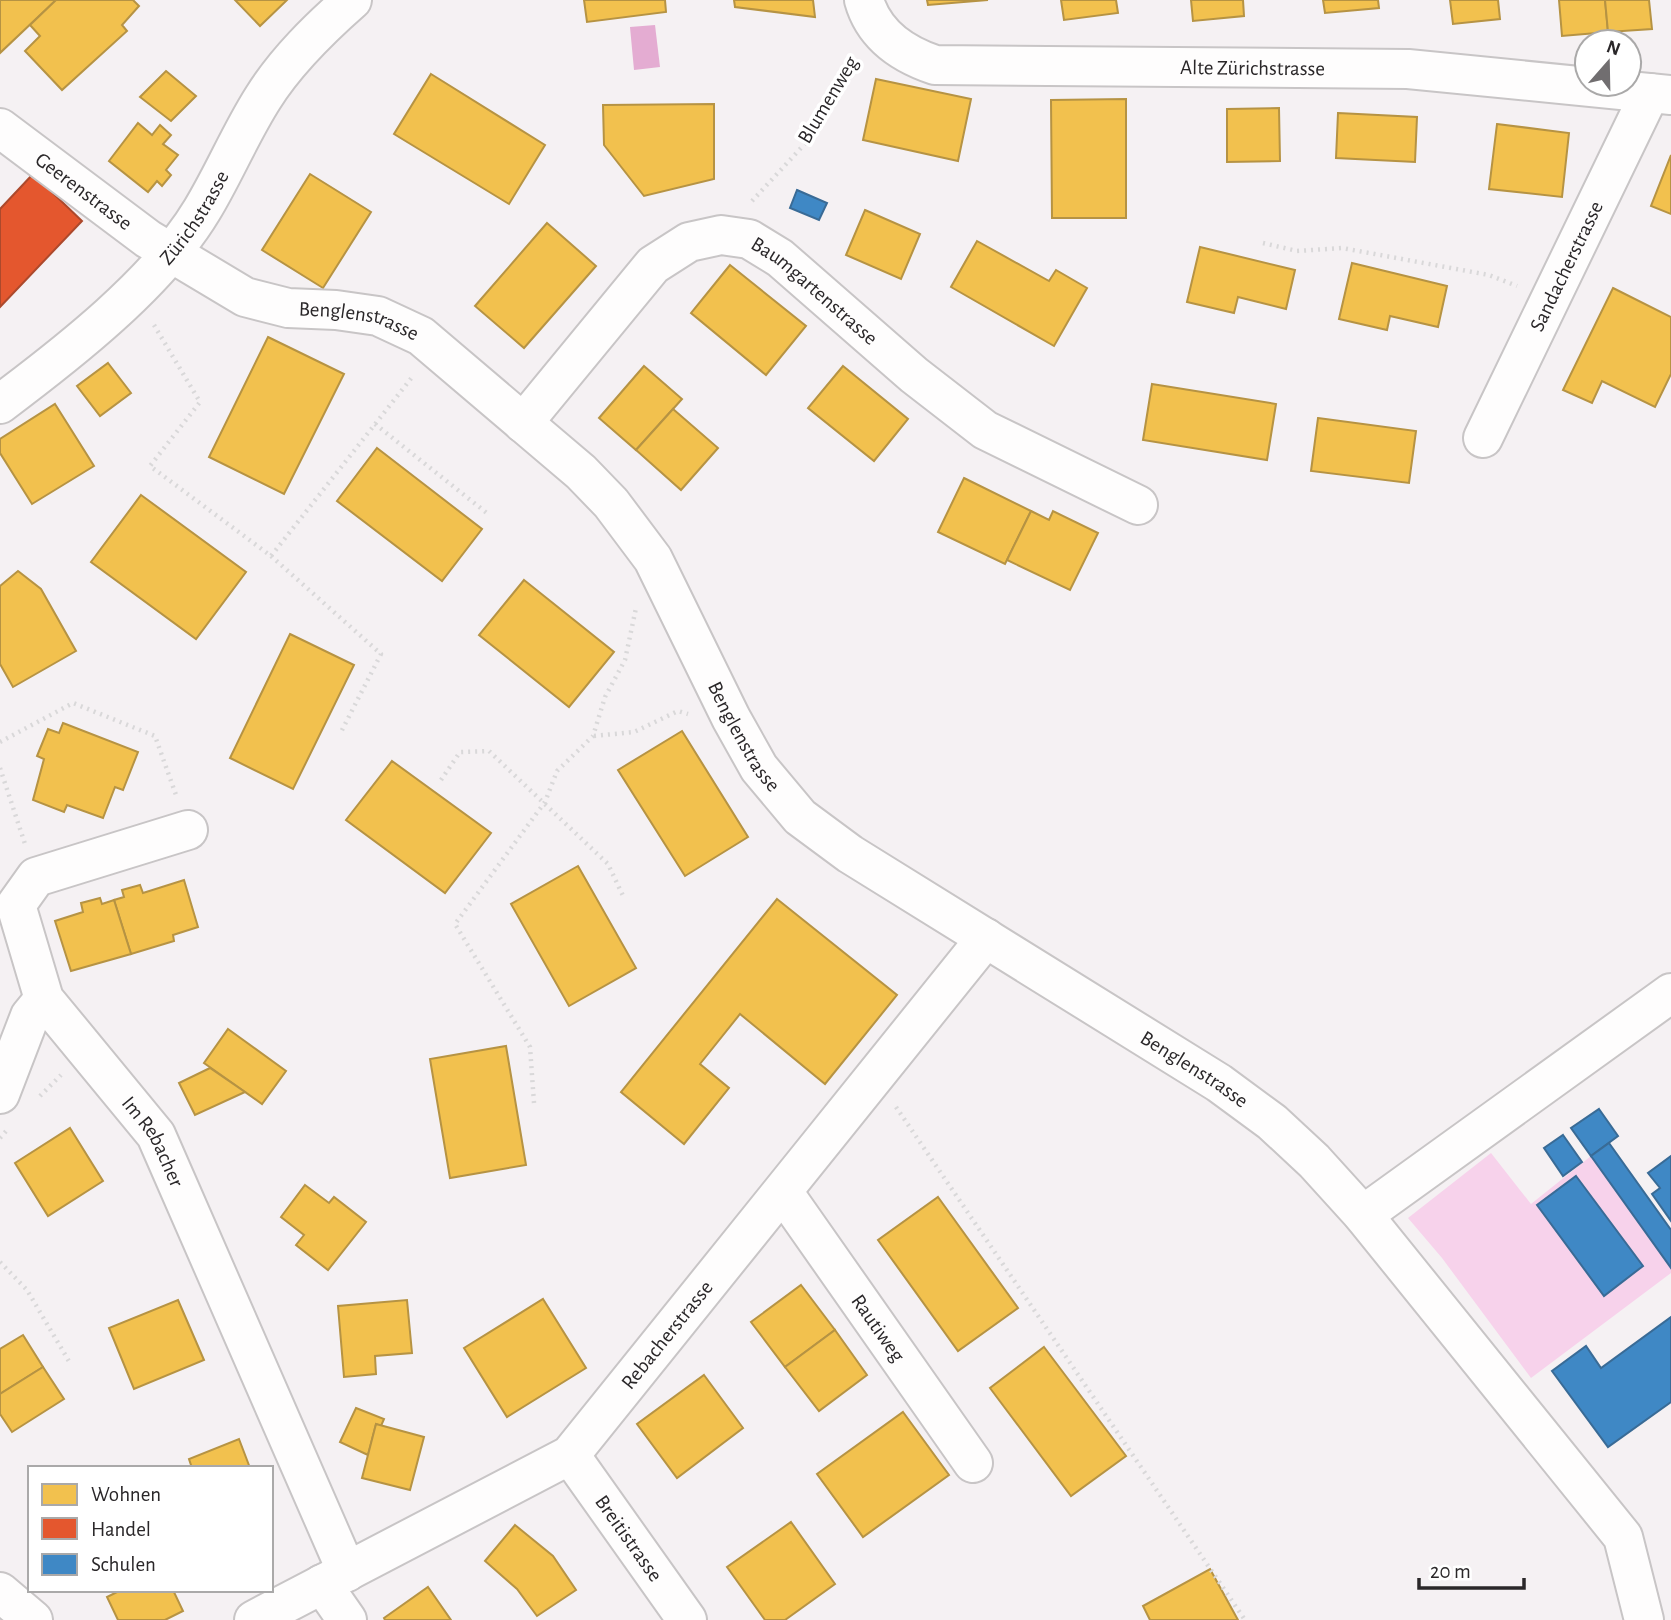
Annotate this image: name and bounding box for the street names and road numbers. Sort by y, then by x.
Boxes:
street label: Blumenweg [794,52,862,147]
street label: Alte Zürichstrasse [1180,57,1325,79]
street label: Geerenstrasse [32,148,136,234]
street label: Zürichstrasse [155,167,232,269]
street label: Sandacherstrasse [1526,198,1607,335]
street label: Baumgartenstrasse [748,233,882,349]
street label: Benglenstrasse [298,298,422,344]
street label: Benglenstrasse [704,678,784,795]
street label: Benglenstrasse [1137,1027,1252,1111]
street label: Im Rebacher [118,1092,188,1190]
street label: Rebacherstrasse [617,1276,717,1393]
street label: Rautiweg [848,1290,909,1366]
street label: Breitistrasse [591,1491,667,1585]

